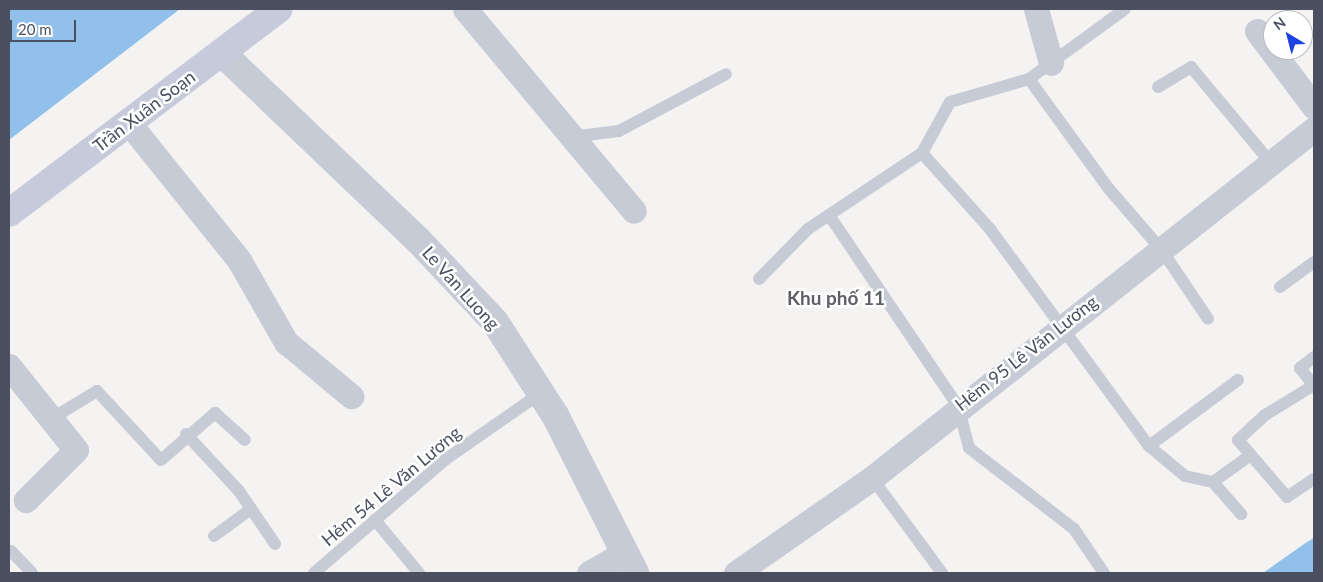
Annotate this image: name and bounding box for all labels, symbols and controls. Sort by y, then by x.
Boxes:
scale bar [12,10,79,42]
north arrow [1263,10,1313,60]
text: N [1270,13,1289,33]
text: 20 m [18,20,52,38]
street label: Trần Xuân Soạn [89,66,199,156]
street label: Le Van Luong [418,242,504,334]
district label: Khu phố 11 [787,287,885,309]
street label: Hẻm 95 Lê Văn Lương [950,290,1102,416]
street label: Hẻm 54 Lê Văn Lương [317,421,465,551]

